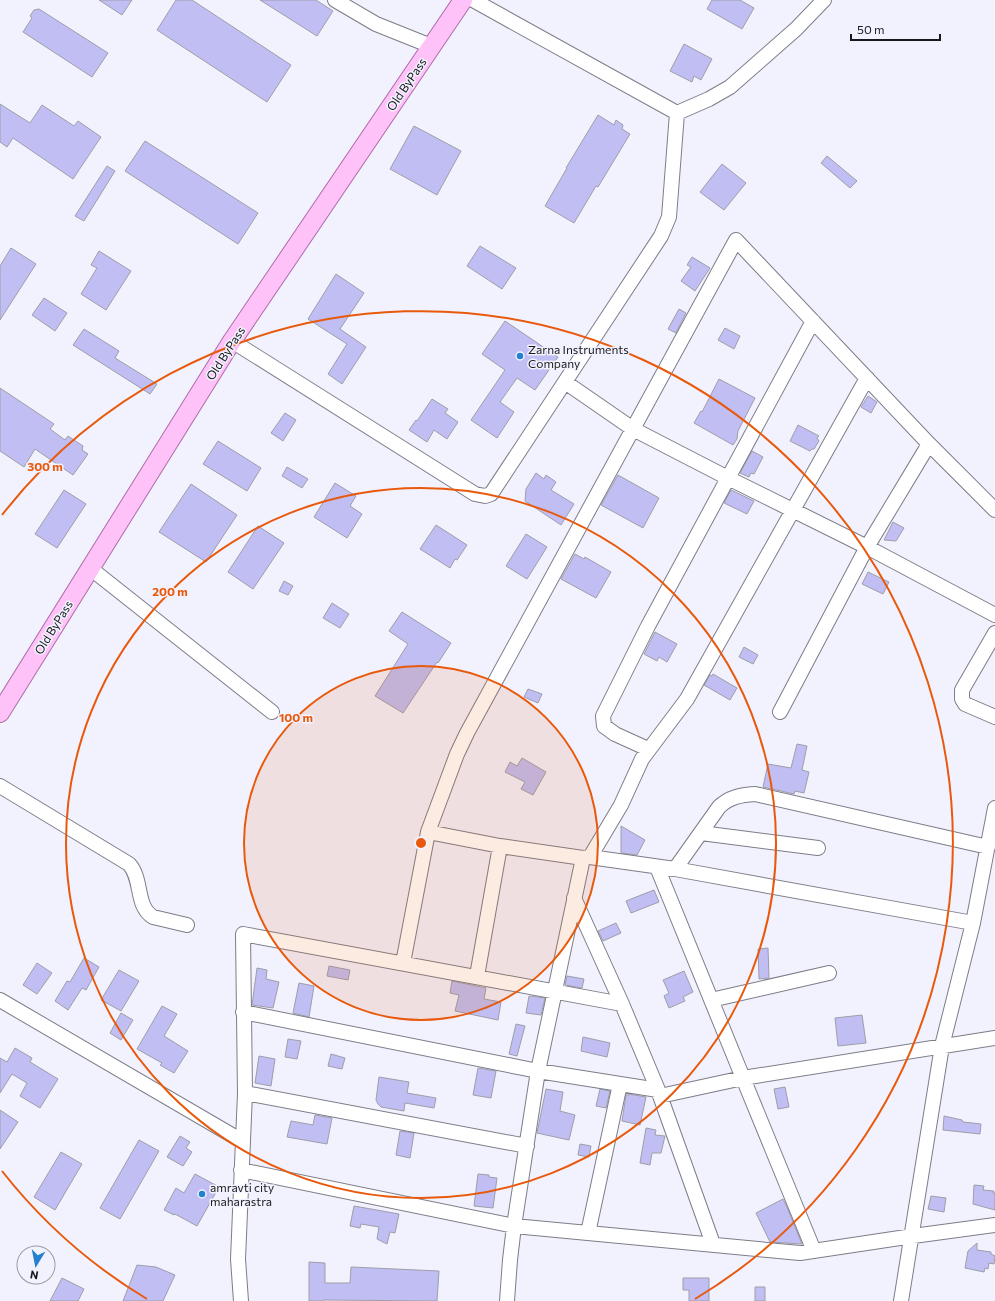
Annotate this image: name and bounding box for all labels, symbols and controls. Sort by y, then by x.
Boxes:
scale bar [851,16,940,42]
text: 50 m [857,22,885,36]
street label: Old ByPass [383,55,429,113]
street label: Old ByPass [203,324,247,382]
place label: Zarna Instruments Company [528,342,629,370]
marker: Zarna Instruments Company [515,351,525,361]
text: 300 m [27,459,63,473]
text: 200 m [152,584,188,598]
street label: Old ByPass [31,598,75,656]
text: 100 m [279,710,313,724]
centre of rings [414,836,428,850]
place label: amravti city maharastra [210,1180,274,1208]
marker: amravti city maharastra [197,1189,207,1199]
north arrow [16,1245,56,1285]
text: N [29,1268,39,1282]

